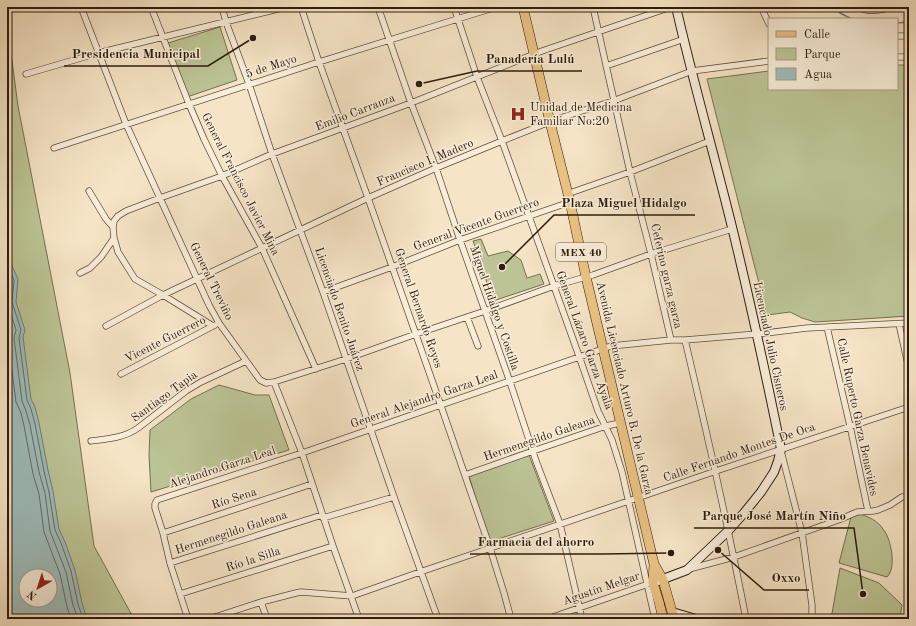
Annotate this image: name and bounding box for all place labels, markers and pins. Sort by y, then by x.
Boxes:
callout: Presidencia Municipal [64,41,208,66]
callout: Panadería Lulú [477,46,582,71]
place label: Unidad de Medicina Familiar No:20 [530,102,632,128]
hospital icon: Unidad de Medicina Familiar No:20 [509,105,527,123]
callout: Plaza Miguel Hidalgo [554,190,695,215]
callout: Parque José Martín Niño [694,503,854,528]
callout: Farmacia del ahorro [470,529,602,554]
callout: Oxxo [764,565,809,590]

